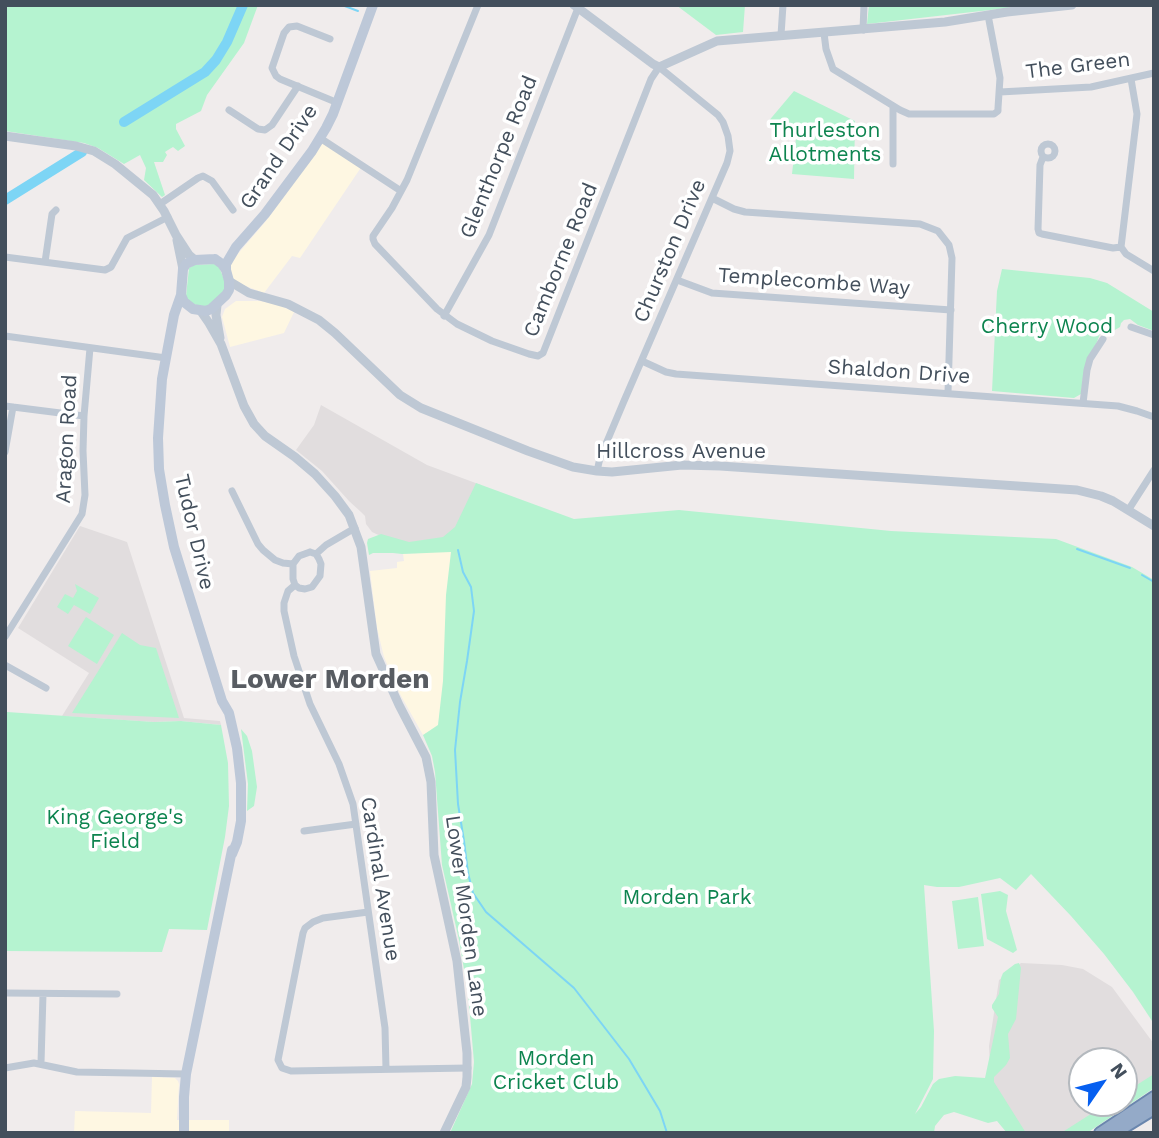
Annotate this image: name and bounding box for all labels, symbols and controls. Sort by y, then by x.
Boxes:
street label: The Green [1024,47,1132,85]
street label: Glenthorpe Road [455,72,543,242]
street label: Grand Drive [235,100,323,214]
park label: Thurleston Allotments [769,118,881,168]
street label: Churston Drive [628,176,712,326]
street label: Camborne Road [519,179,603,341]
street label: Templecombe Way [717,263,911,301]
park label: Cherry Wood [981,314,1113,340]
street label: Shaldon Drive [827,354,971,390]
street label: Aragon Road [51,374,83,504]
street label: Hillcross Avenue [596,439,766,465]
street label: Tudor Drive [168,472,220,592]
district label: Lower Morden [230,663,430,697]
street label: Cardinal Avenue [355,795,405,963]
park label: King George's Field [46,805,184,855]
street label: Lower Morden Lane [439,814,493,1018]
park label: Morden Park [622,885,752,911]
park label: Morden Cricket Club [493,1046,619,1096]
north arrow [1068,1047,1138,1117]
text: N [1106,1058,1132,1083]

